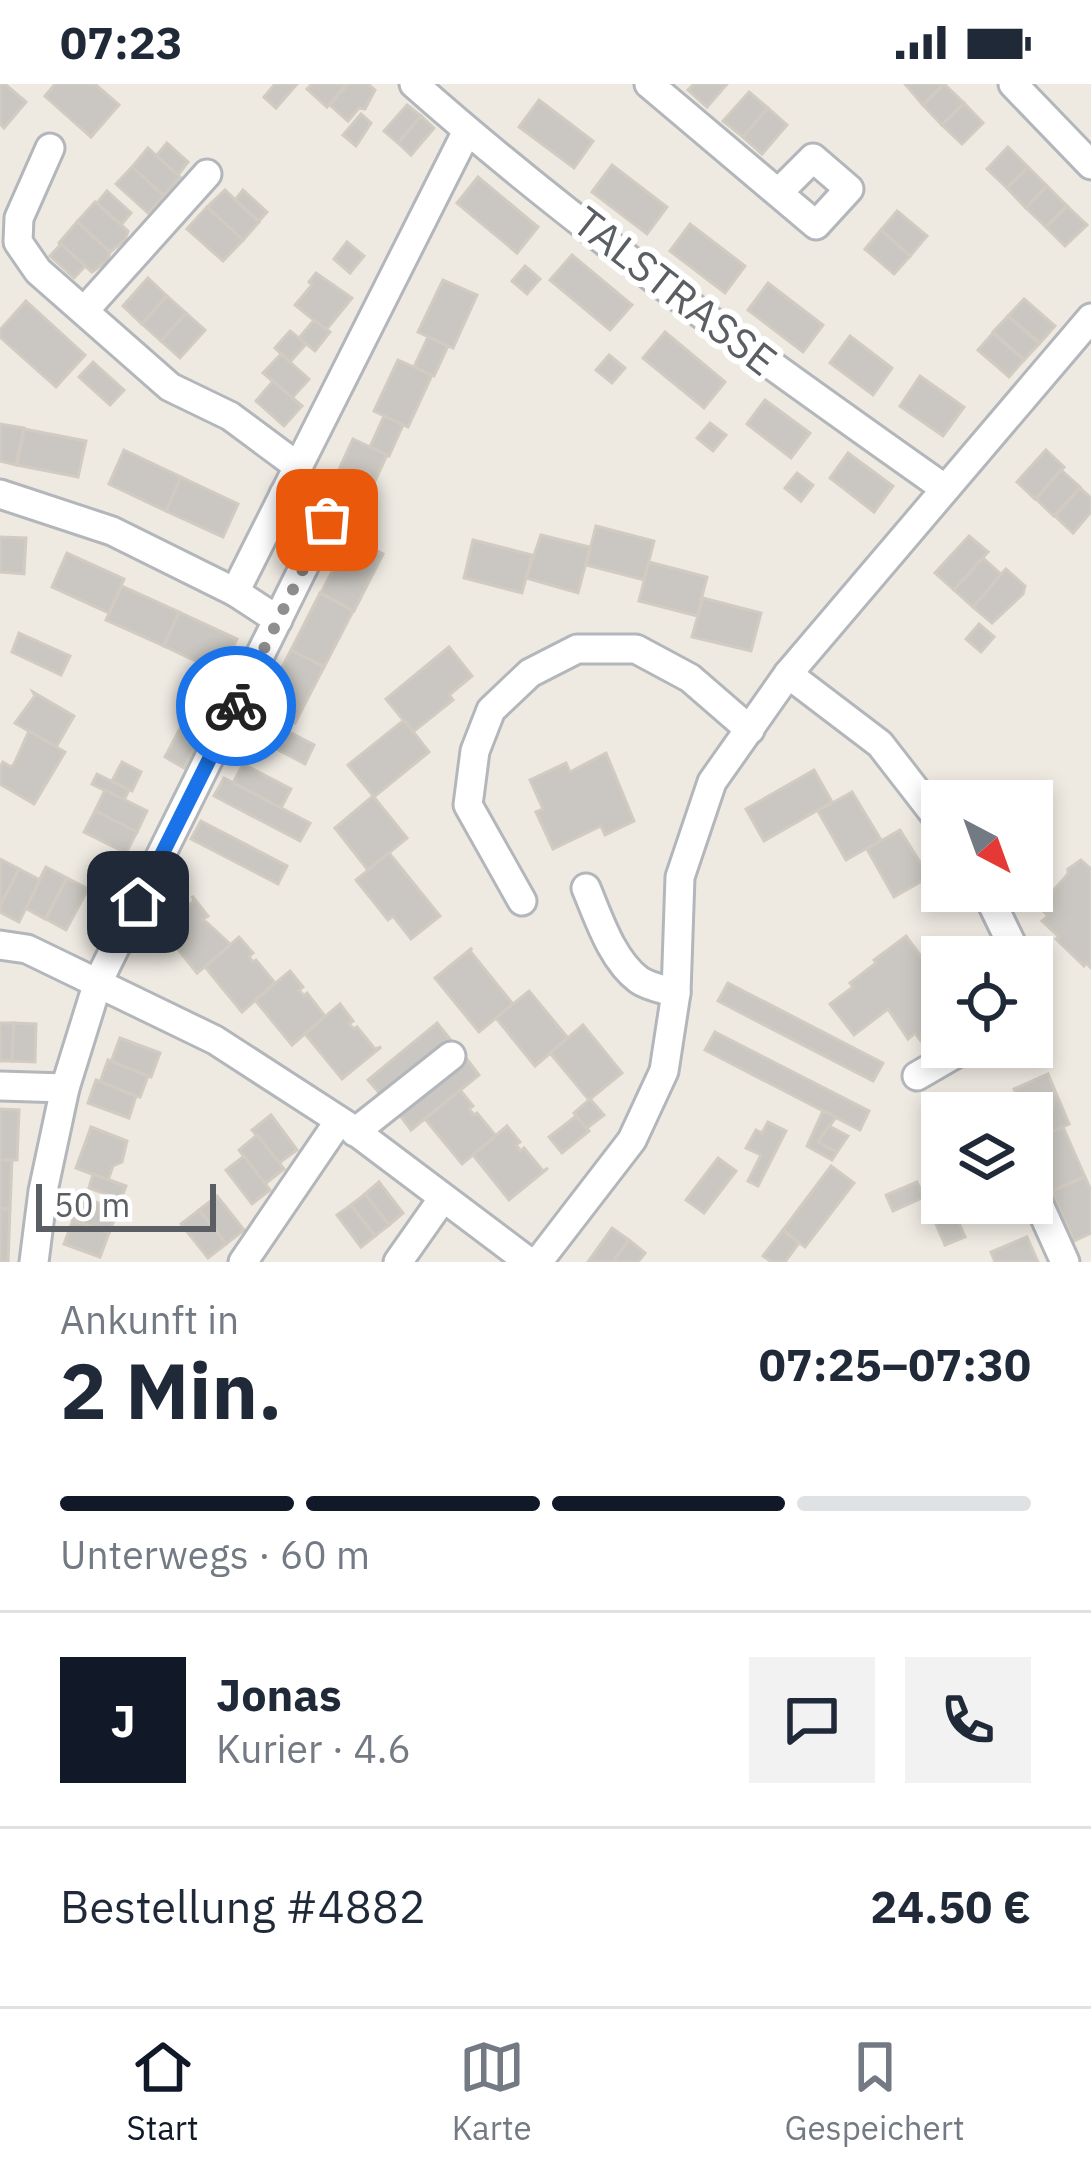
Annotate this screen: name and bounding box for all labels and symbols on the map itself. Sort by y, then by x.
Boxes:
street label: TALSTRASSE [562,194,788,387]
pin [276,469,378,571]
courier [176,646,296,766]
north arrow [921,780,1053,912]
pin [87,851,189,953]
scale bar [36,1178,216,1231]

